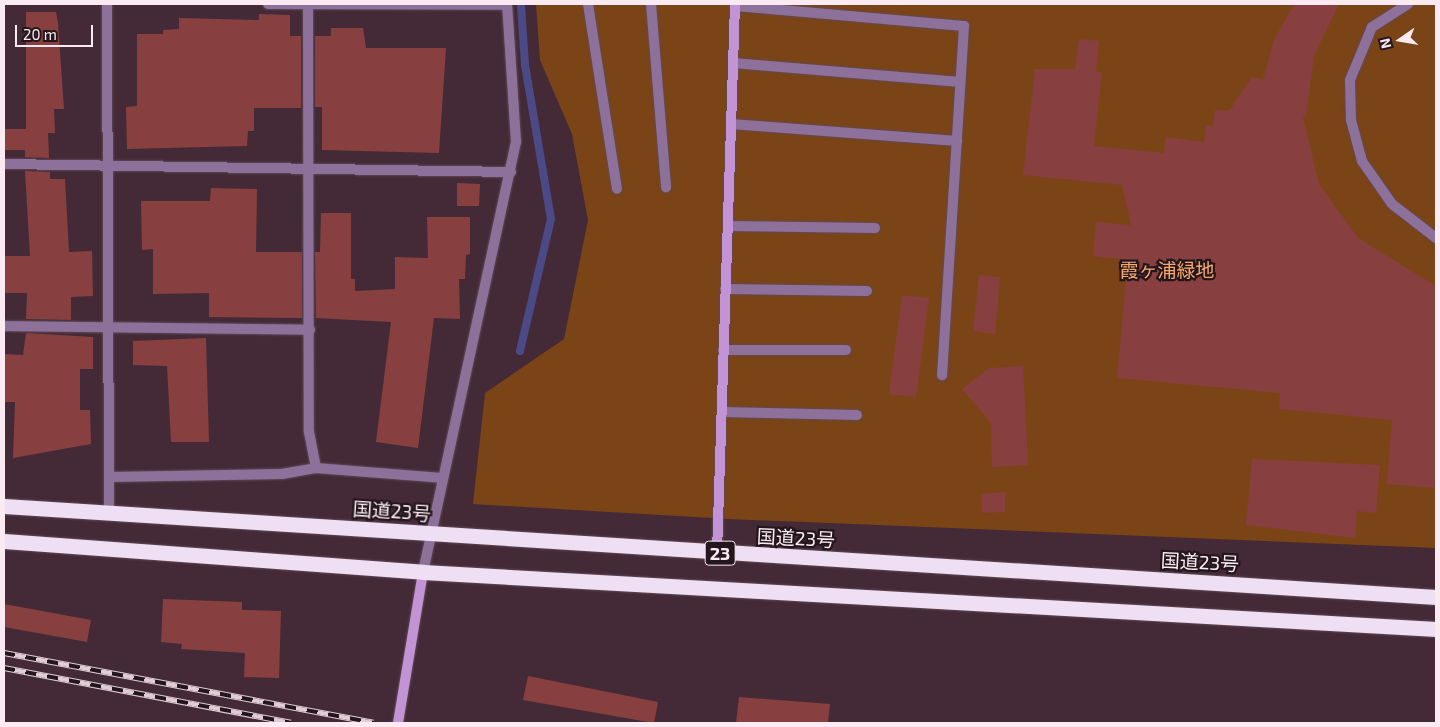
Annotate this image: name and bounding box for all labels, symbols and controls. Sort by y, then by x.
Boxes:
scale bar [18,15,95,47]
north arrow [1375,15,1425,65]
text: 20 m [23,25,57,43]
text: N [1375,37,1394,50]
park label: 霞ヶ浦緑地 [1120,259,1214,281]
street label: 国道23号 [352,497,432,525]
street label: 国道23号 [756,525,836,551]
road number: 23 [704,538,736,568]
street label: 国道23号 [1160,549,1240,575]

